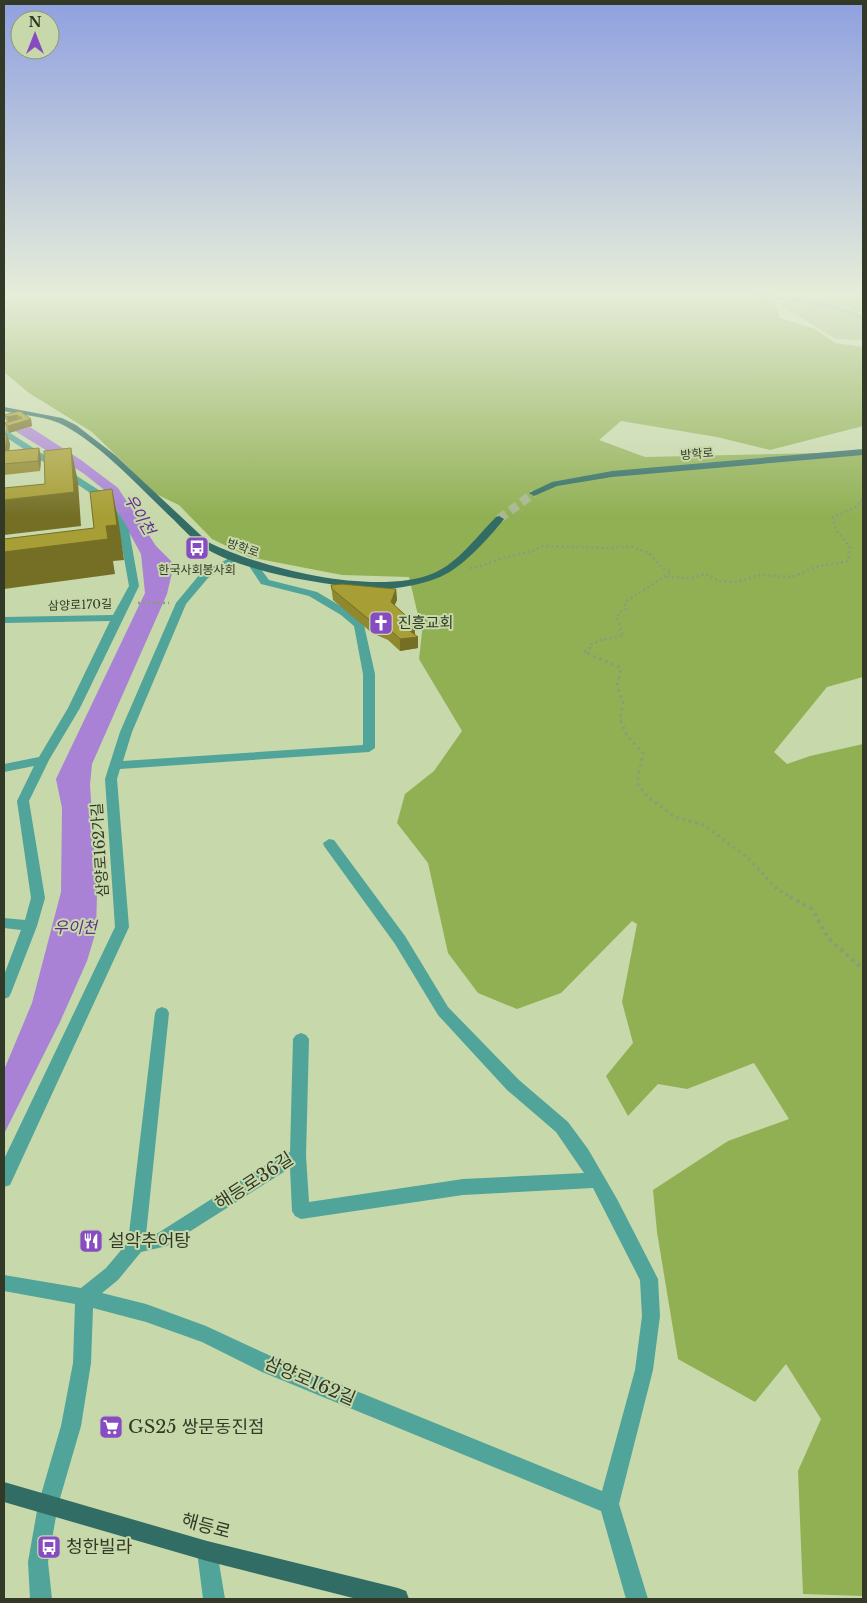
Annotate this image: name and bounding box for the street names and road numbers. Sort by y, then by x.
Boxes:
street label: 방학로 [680,445,714,462]
street label: 방학로 [225,535,261,560]
street label: 삼양로170길 [48,596,112,613]
street label: 삼양로162가길 [87,802,112,898]
street label: 해등로36길 [211,1148,297,1214]
street label: 삼양로162길 [261,1352,359,1410]
street label: 해등로 [179,1509,233,1543]

